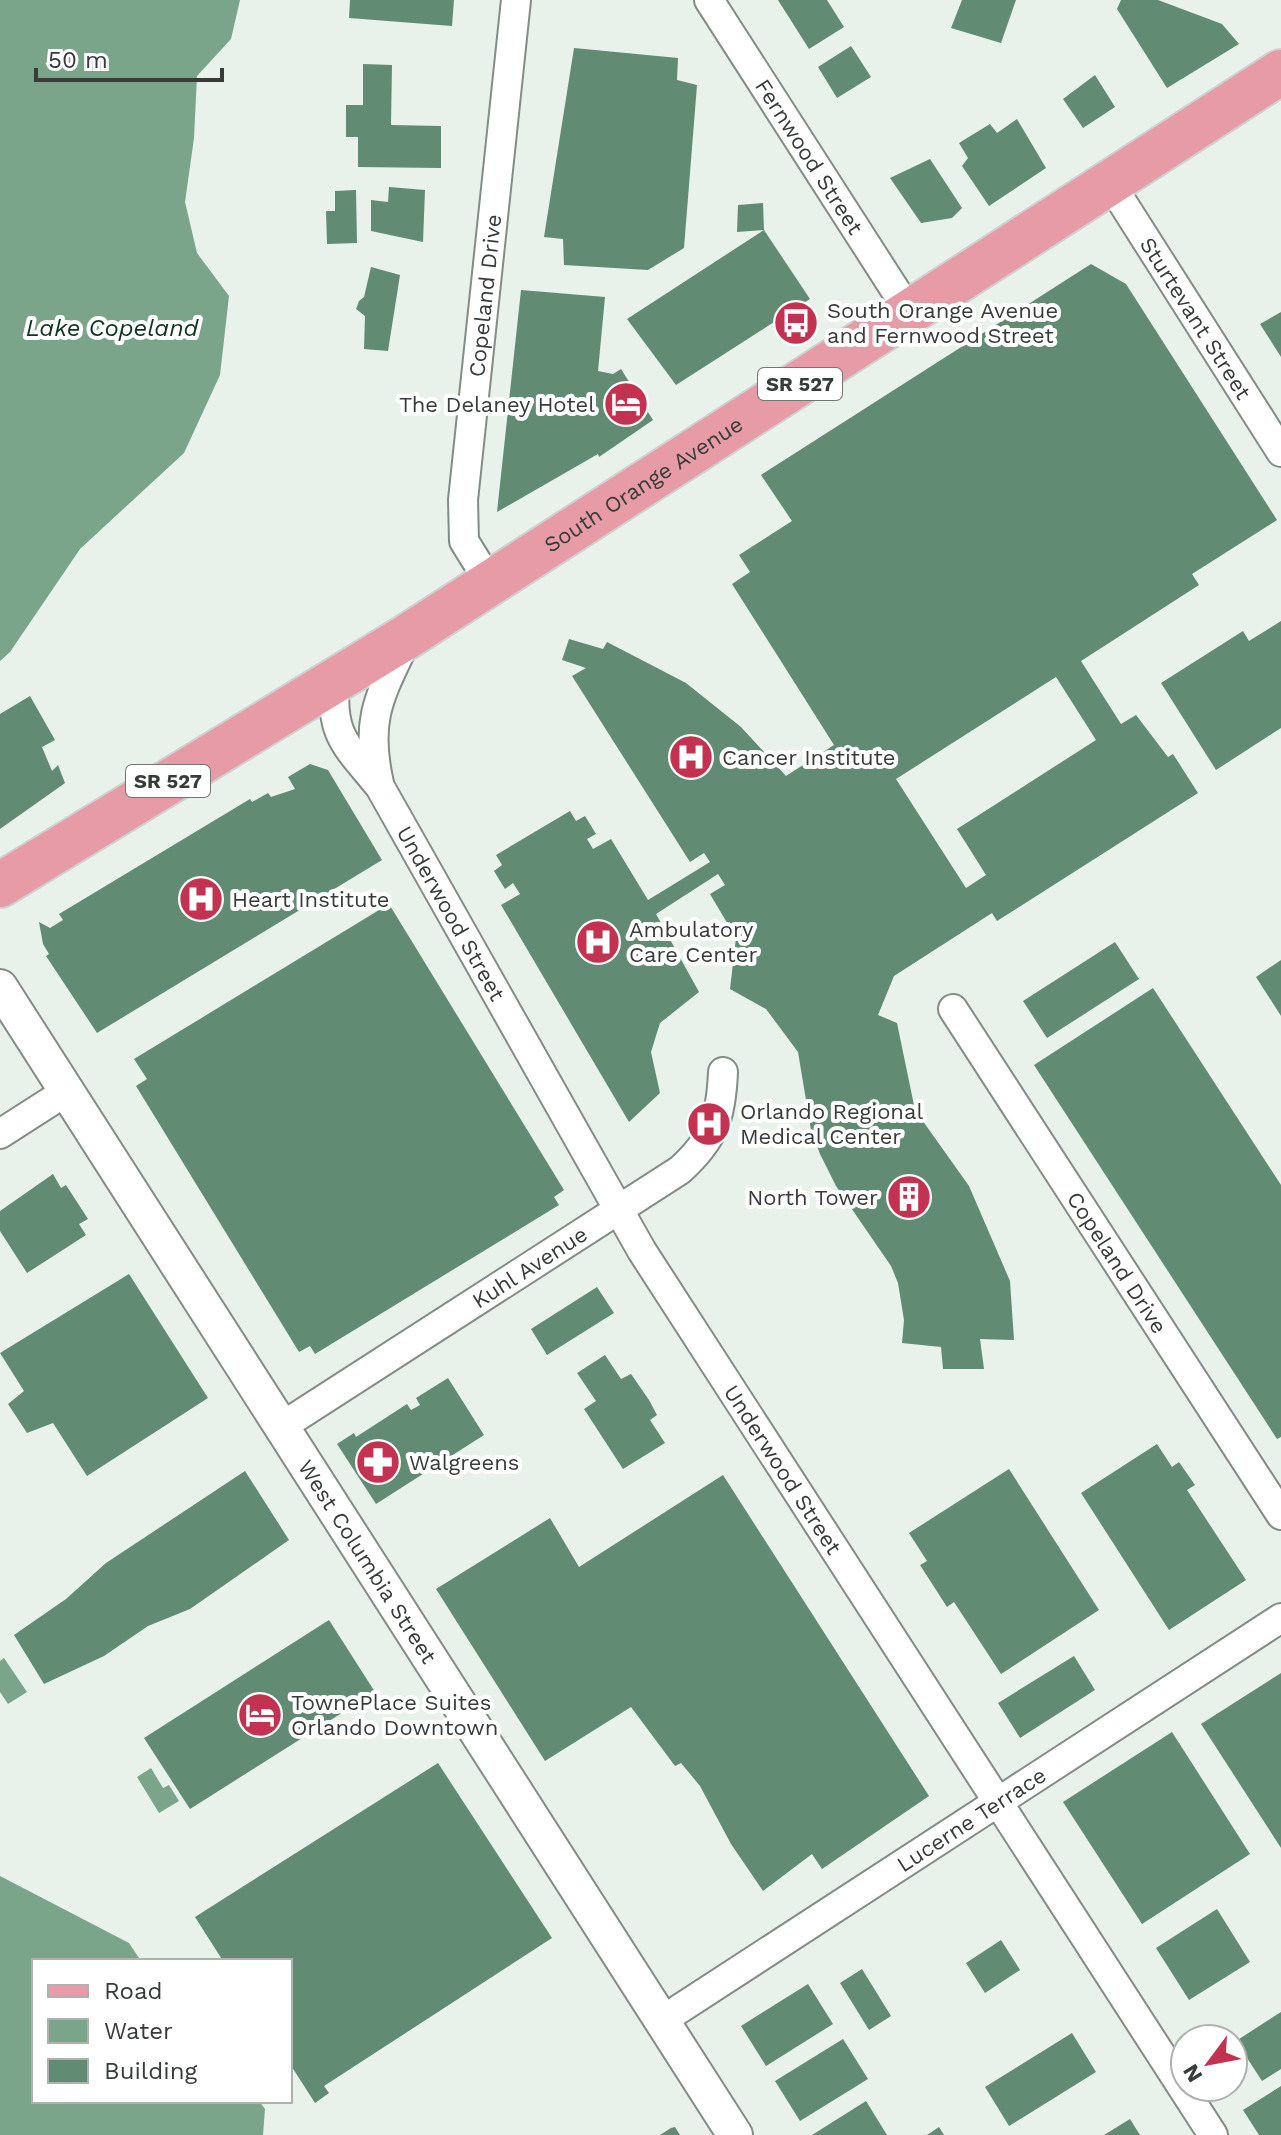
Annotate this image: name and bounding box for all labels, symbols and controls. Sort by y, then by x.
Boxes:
scale bar [36,32,222,82]
text: 50 m [48,46,108,74]
street label: Fernwood Street [750,75,868,239]
street label: Copeland Drive [464,213,506,378]
street label: Sturtevant Street [1135,233,1256,404]
place label: South Orange Avenue and Fernwood Street [827,298,1058,348]
bus stop icon: South Orange Avenue and Fernwood Street [772,299,820,347]
water label: Lake Copeland [26,314,199,342]
road number: SR 527 [758,368,842,400]
hotel icon: The Delaney Hotel [602,380,650,428]
place label: The Delaney Hotel [399,392,595,417]
street label: South Orange Avenue [540,411,747,558]
hospital icon: Cancer Institute [667,733,715,781]
place label: Cancer Institute [722,745,896,770]
road number: SR 527 [126,765,210,797]
street label: Underwood Street [392,822,510,1005]
hospital icon: Heart Institute [177,875,225,923]
place label: Heart Institute [232,887,390,912]
place label: Ambulatory Care Center [629,917,758,967]
hospital icon: Ambulatory Care Center [574,918,622,966]
place label: Orlando Regional Medical Center [740,1099,923,1149]
hospital icon: Orlando Regional Medical Center [685,1100,733,1148]
building icon: North Tower [885,1173,933,1221]
place label: North Tower [747,1185,878,1210]
street label: Copeland Drive [1062,1187,1172,1338]
street label: Kuhl Avenue [468,1221,592,1313]
street label: Underwood Street [719,1380,846,1559]
pharmacy icon: Walgreens [354,1438,402,1486]
place label: Walgreens [409,1450,519,1475]
street label: West Columbia Street [293,1455,442,1668]
place label: TownePlace Suites Orlando Downtown [291,1690,498,1740]
hotel icon: TownePlace Suites Orlando Downtown [236,1691,284,1739]
street label: Lucerne Terrace [892,1762,1051,1877]
legend [32,1959,292,2103]
text: Road [104,1977,163,2005]
text: Water [104,2017,173,2045]
north arrow [1169,2023,1249,2103]
text: Building [104,2057,197,2085]
text: N [1178,2060,1207,2087]

